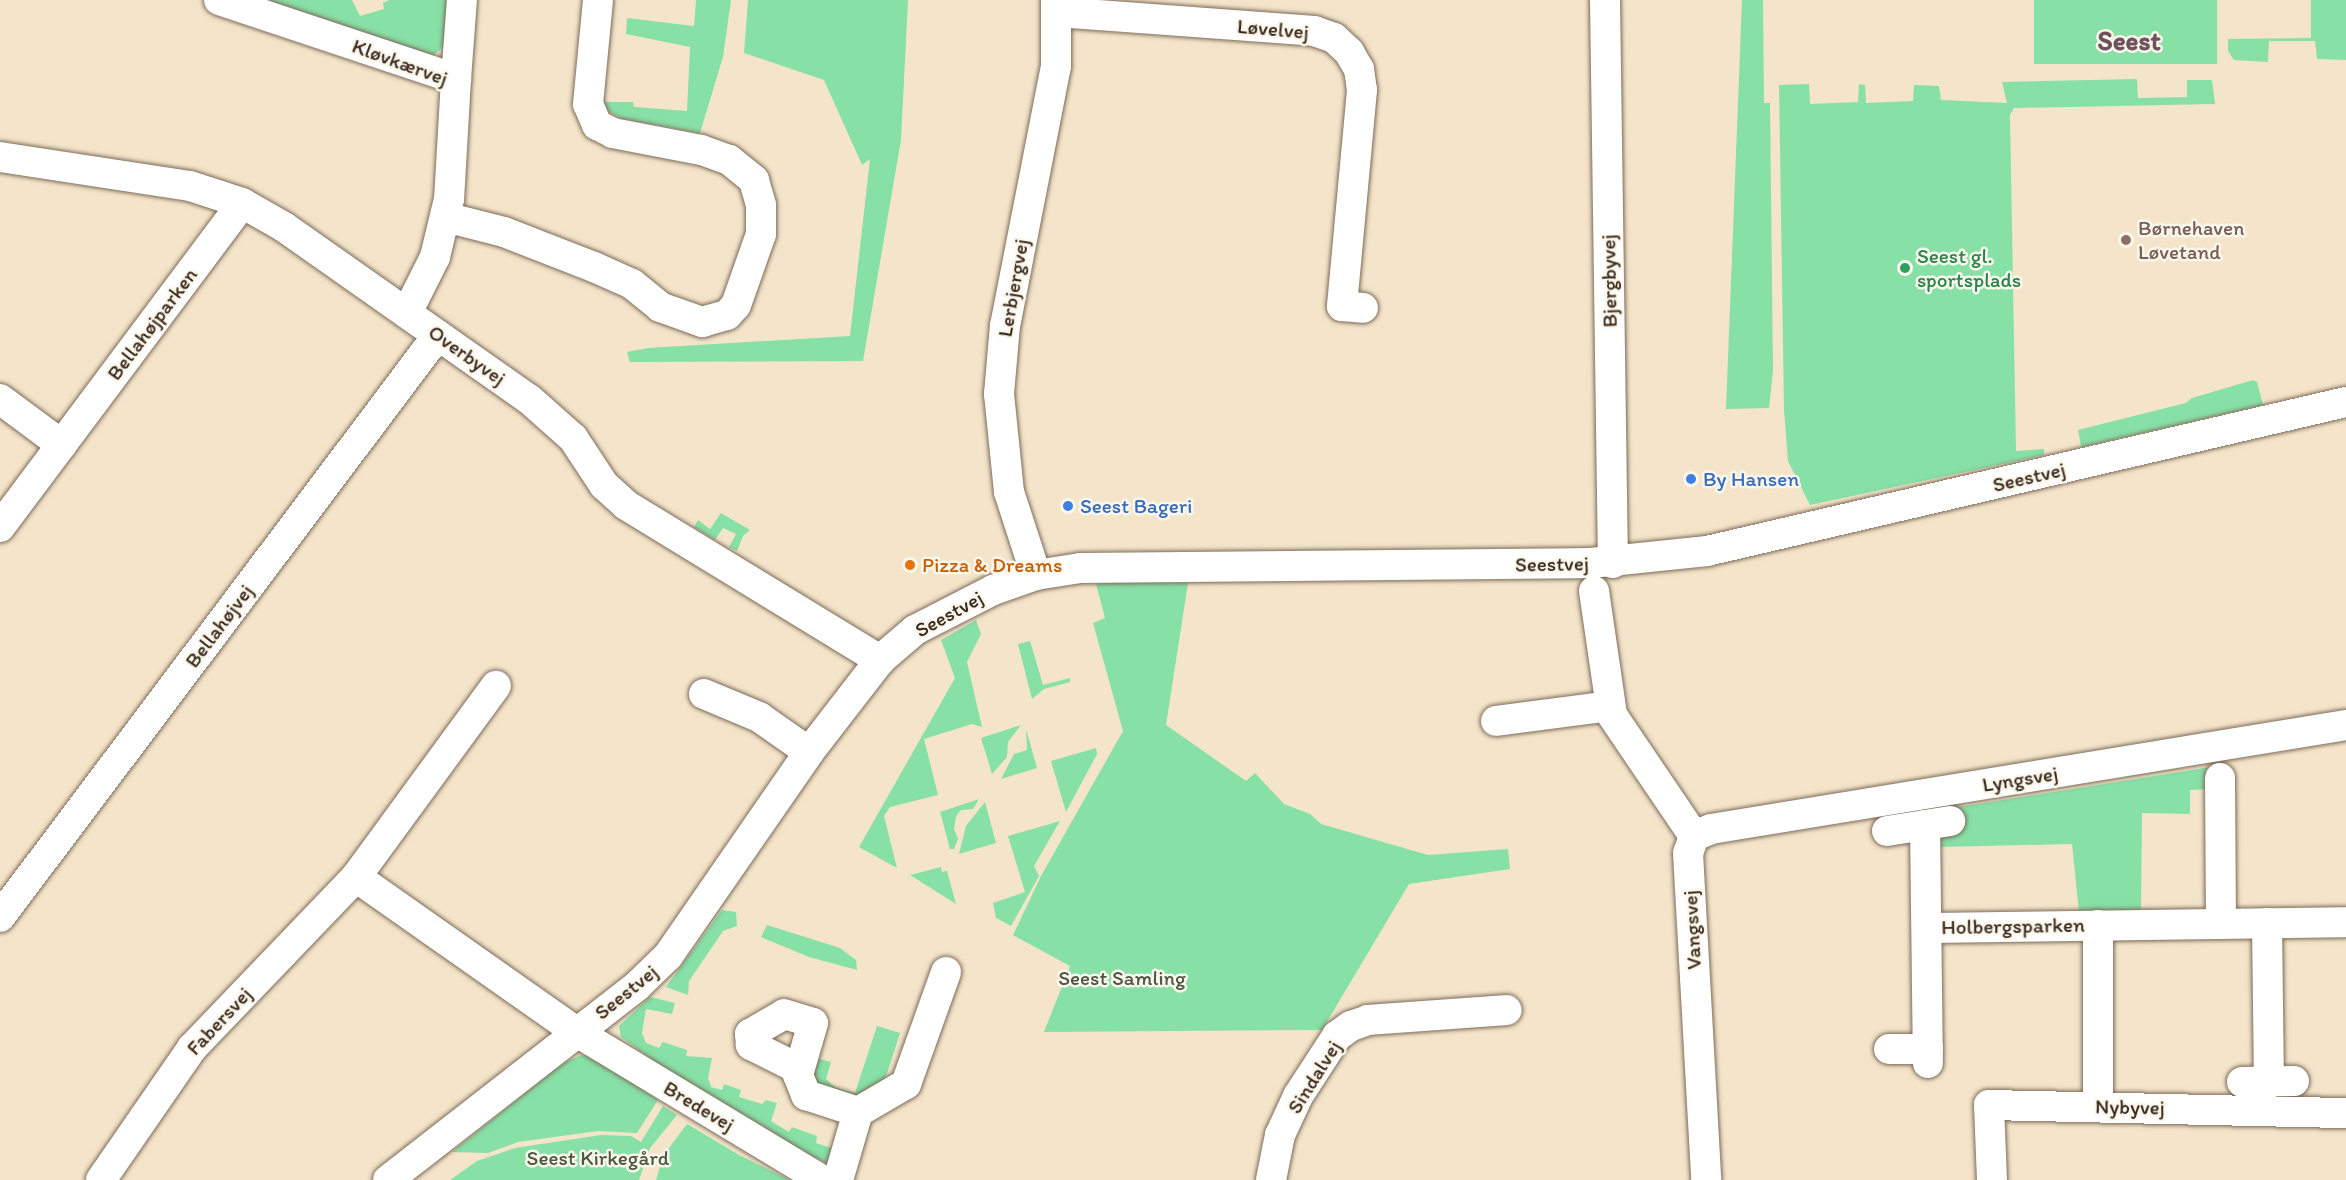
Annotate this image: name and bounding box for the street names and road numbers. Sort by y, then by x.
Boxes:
street label: Løvelvej [1236,13,1310,45]
street label: Kløvkærvej [349,33,451,91]
street label: Bjergbyvej [1596,234,1622,328]
street label: Lerbjergvej [992,237,1034,339]
street label: Bellahøjparken [102,263,202,385]
street label: Overbyvej [423,319,511,391]
street label: Seestvej [1990,456,2068,498]
street label: Seestvej [1515,551,1589,577]
street label: Bellahøjvej [179,579,259,673]
street label: Seestvej [911,585,987,643]
street label: Lyngsvej [1980,761,2060,797]
street label: Vangsvej [1677,890,1707,970]
street label: Holbergsparken [1941,912,2085,940]
street label: Seestvej [589,959,663,1025]
street label: Fabersvej [181,982,257,1060]
street label: Sindalvej [1282,1036,1346,1118]
street label: Bredevej [659,1075,739,1137]
street label: Nybyvej [2095,1094,2165,1120]

